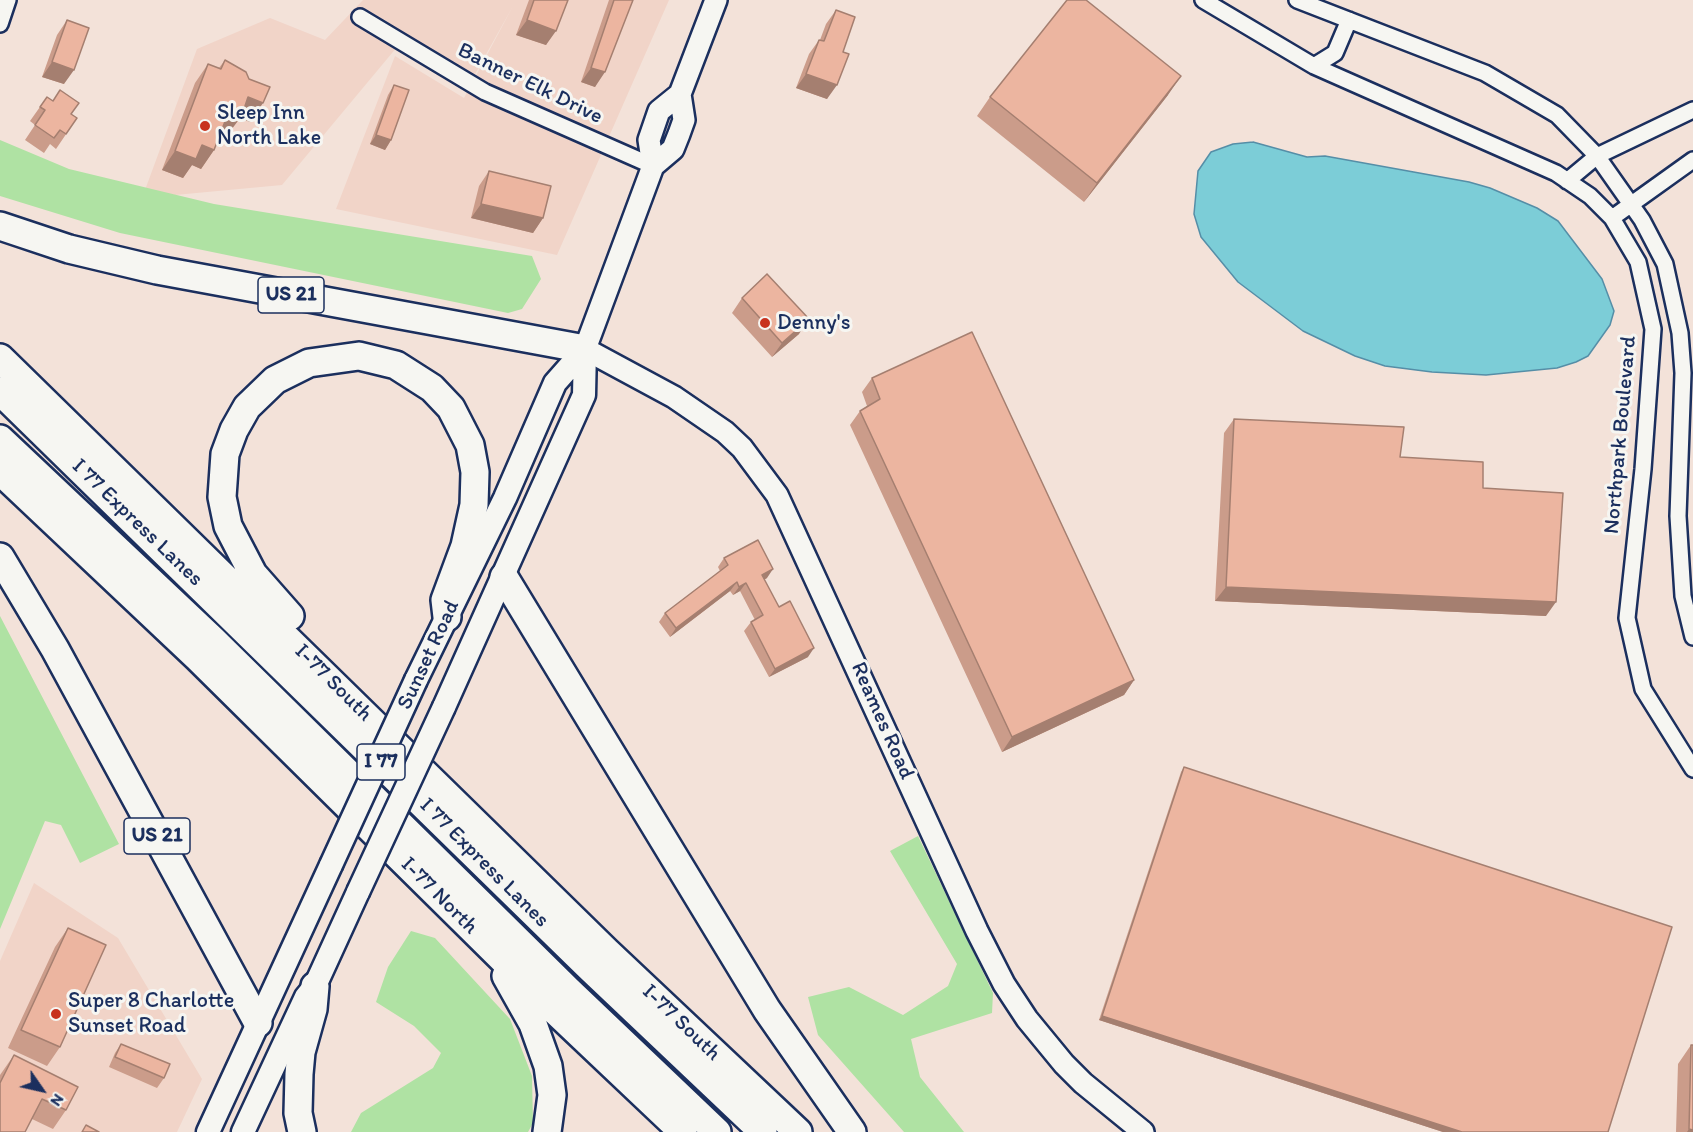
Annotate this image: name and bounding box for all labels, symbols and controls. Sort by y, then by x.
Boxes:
street label: Banner Elk Drive [453,37,607,131]
place label: Sleep Inn North Lake [217,100,321,152]
marker: Sleep Inn North Lake [198,119,212,133]
road number: US 21 [258,277,324,313]
place label: Denny's [777,310,851,336]
marker: Denny's [758,316,772,330]
street label: Northpark Boulevard [1599,335,1643,535]
street label: I 77 Express Lanes [66,454,208,592]
street label: Sunset Road [392,596,466,714]
street label: I-77 South [289,639,377,727]
street label: Reames Road [844,658,920,784]
road number: I 77 [357,744,405,780]
street label: I 77 Express Lanes [414,793,554,933]
road number: US 21 [124,818,190,854]
street label: I-77 North [395,852,483,940]
street label: I-77 South [636,979,726,1067]
place label: Super 8 Charlotte Sunset Road [68,988,234,1040]
marker: Super 8 Charlotte Sunset Road [49,1007,63,1021]
north arrow [12,1060,72,1120]
text: N [46,1091,68,1110]

